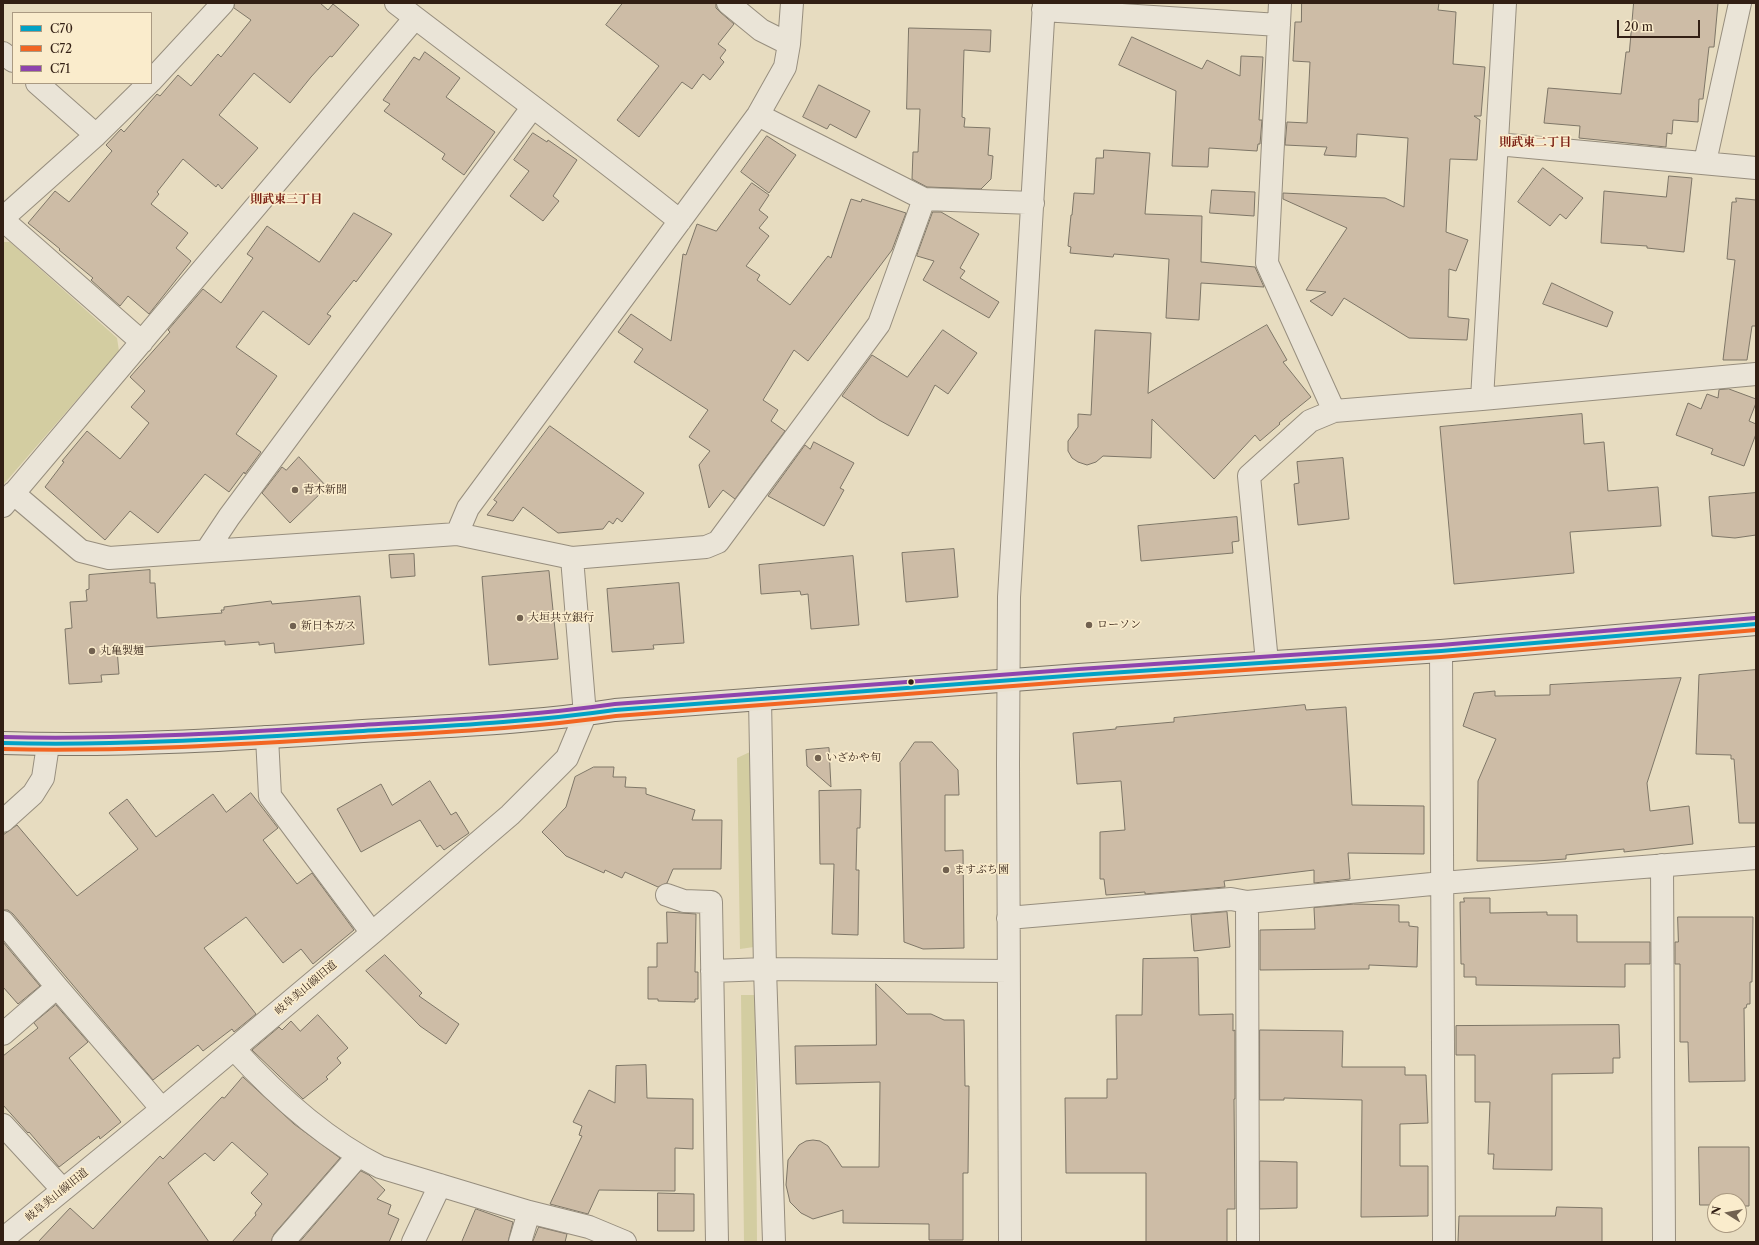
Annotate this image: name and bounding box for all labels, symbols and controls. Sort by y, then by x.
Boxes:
legend [12,12,152,84]
scale bar [1619,12,1702,38]
text: 20 m [1624,19,1653,34]
text: C70 [50,21,73,36]
text: C72 [50,41,72,56]
text: C71 [50,61,70,76]
district label: 則武東二丁目 [1499,136,1571,150]
district label: 則武東三丁目 [250,193,322,207]
place label: 青木新聞 [303,483,347,497]
marker: 青木新聞 [290,485,300,495]
place label: 大垣共立銀行 [528,611,594,625]
marker: 大垣共立銀行 [515,613,525,623]
place label: ローソン [1097,618,1141,632]
place label: 新日本ガス [301,619,356,633]
marker: ローソン [1084,620,1094,630]
marker: 新日本ガス [288,621,298,631]
place label: 丸亀製麺 [100,644,144,658]
marker: 丸亀製麺 [87,646,97,656]
unlabelled marker [906,677,916,687]
place label: いざかや旬 [826,751,881,765]
marker: いざかや旬 [813,753,823,763]
place label: ますぶち園 [954,863,1009,877]
marker: ますぶち園 [941,865,951,875]
street label: 岐阜美山線旧道 [272,958,340,1018]
street label: 岐阜美山線旧道 [23,1166,91,1224]
north arrow [1707,1193,1747,1233]
text: N [1708,1205,1724,1217]

